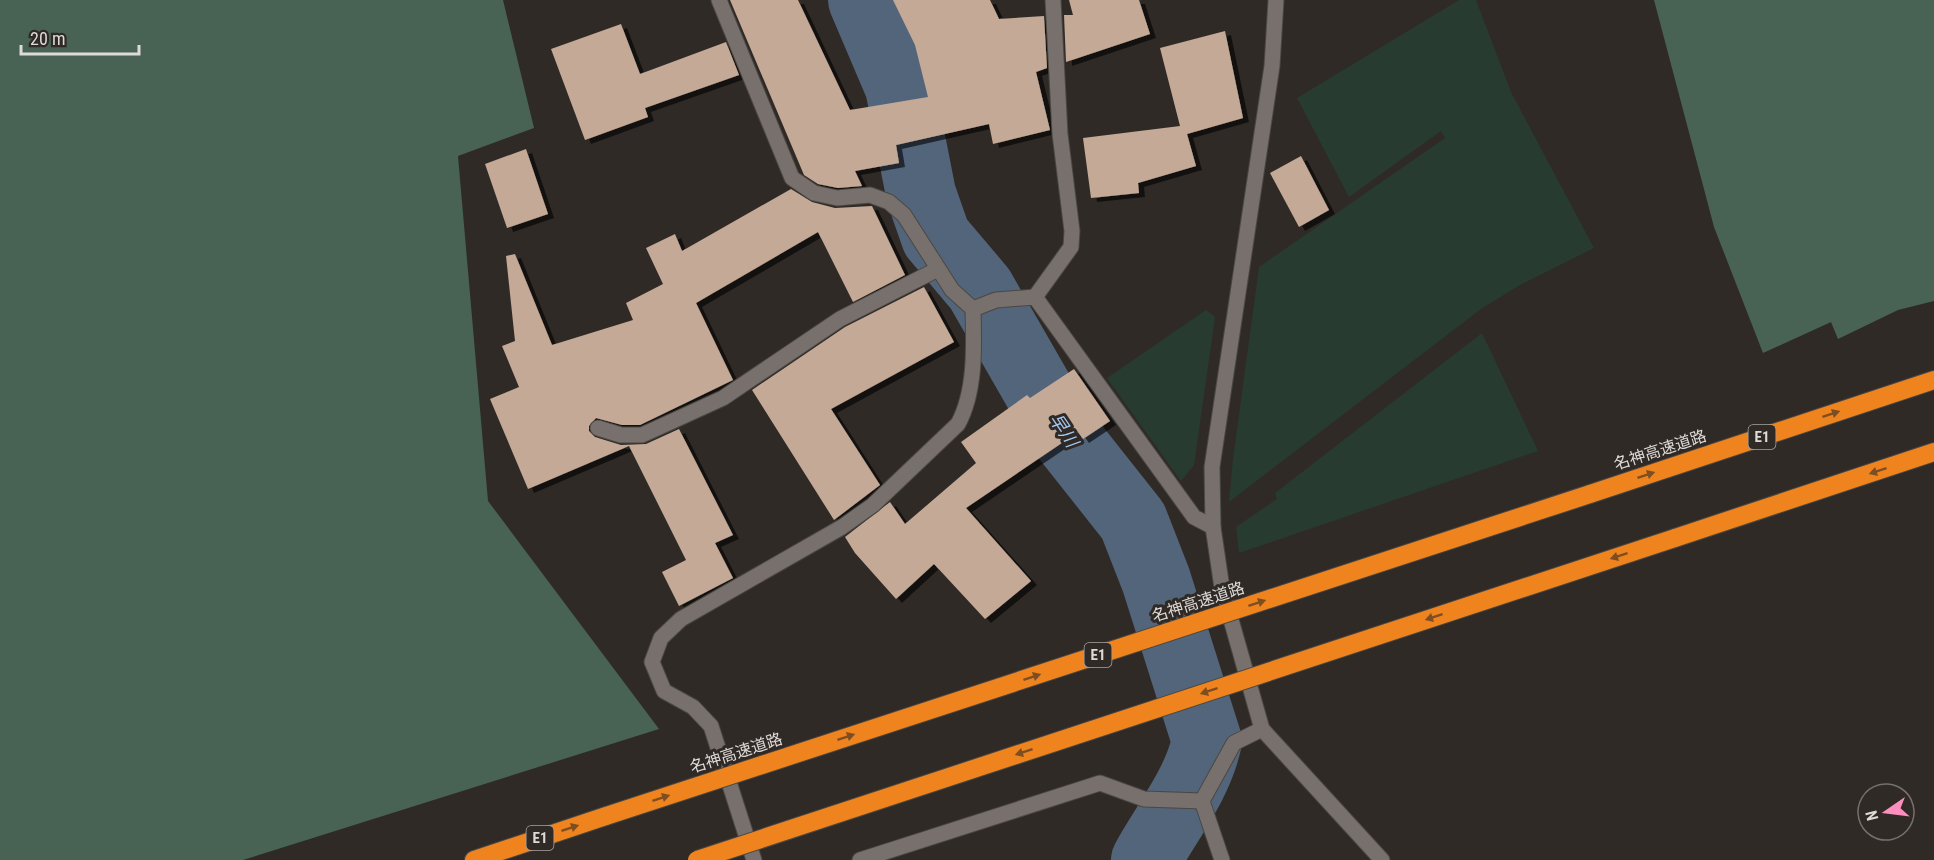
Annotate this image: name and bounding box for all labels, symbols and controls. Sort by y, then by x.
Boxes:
scale bar [21,18,140,56]
text: 20 m [30,28,65,49]
water label: 早川 [1045,409,1084,452]
one-way arrow [1822,409,1840,418]
road number: E1 [1748,425,1776,449]
street label: 名神高速道路 [1611,426,1709,474]
one-way arrow [1869,466,1887,476]
one-way arrow [1637,470,1655,480]
one-way arrow [1610,552,1628,562]
street label: 名神高速道路 [1149,578,1247,626]
one-way arrow [1248,598,1266,607]
one-way arrow [1425,613,1443,623]
road number: E1 [1084,643,1112,667]
one-way arrow [1023,671,1041,681]
one-way arrow [1200,687,1218,697]
street label: 名神高速道路 [687,729,785,777]
one-way arrow [837,732,855,742]
one-way arrow [1015,748,1033,758]
north arrow [1856,782,1916,842]
one-way arrow [652,793,670,802]
text: N [1862,808,1882,823]
one-way arrow [561,823,579,832]
road number: E1 [526,826,554,850]

